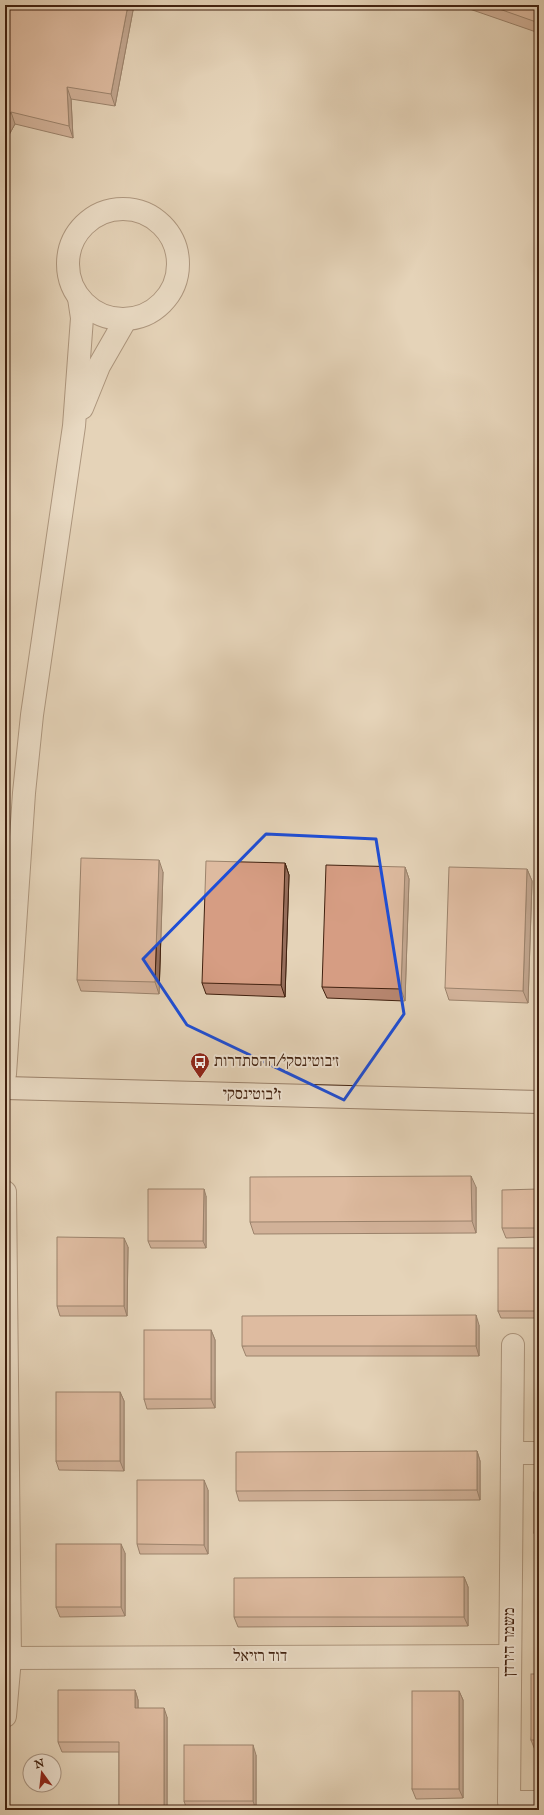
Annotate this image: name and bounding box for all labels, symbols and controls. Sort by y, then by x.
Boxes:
bus stop icon: ז׳בוטינסקי/ההסתדרות [189,1051,211,1079]
place label: ז׳בוטינסקי/ההסתדרות [214,1052,339,1072]
street label: ז'בוטינסקי [222,1084,282,1106]
street label: משמר הירדן [500,1607,520,1677]
street label: דוד רזיאל [233,1647,287,1667]
north arrow [22,1753,62,1793]
text: N [32,1756,47,1773]

